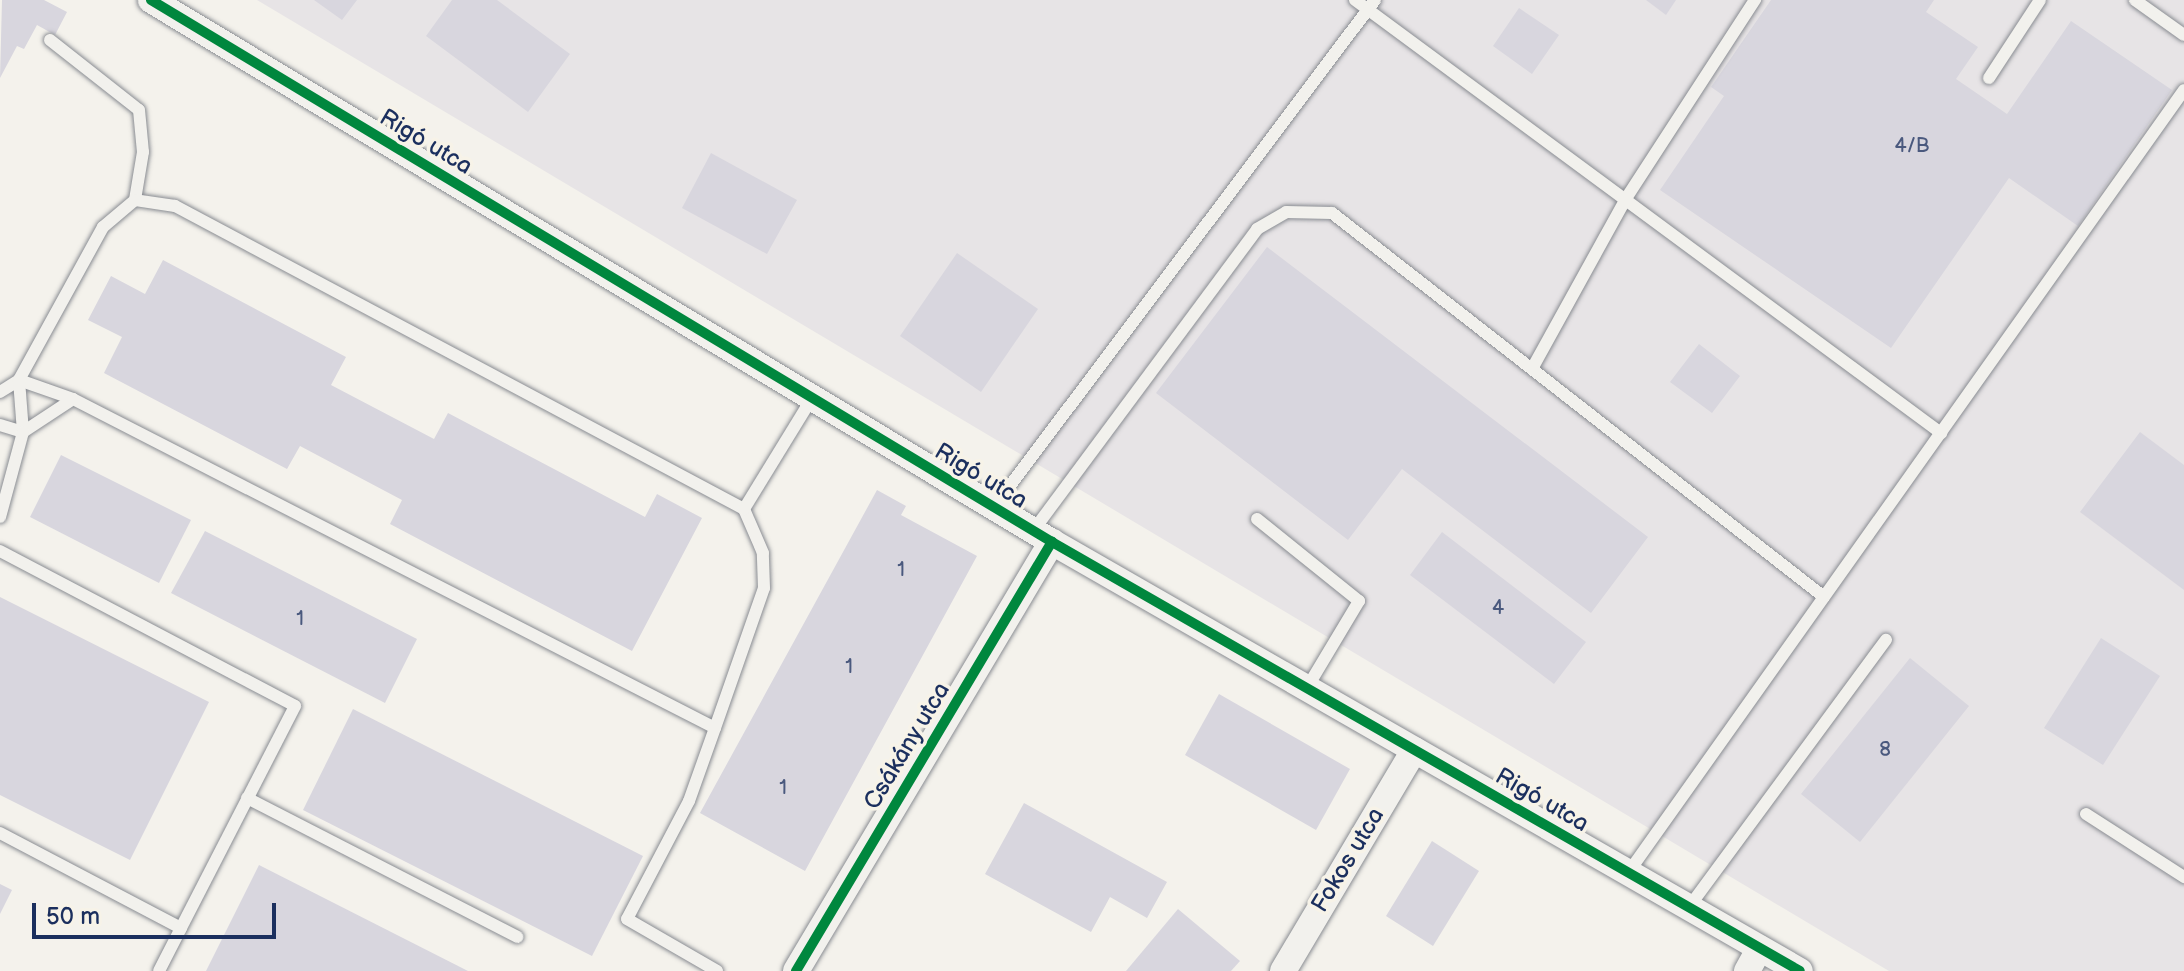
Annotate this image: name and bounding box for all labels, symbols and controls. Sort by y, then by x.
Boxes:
street label: Rigó utca [374,103,478,181]
house number: 4/B [1895,134,1929,158]
street label: Rigó utca [929,437,1033,515]
house number: 1 [897,558,905,582]
house number: 4 [1492,596,1504,620]
house number: 1 [296,607,304,631]
house number: 1 [845,655,853,679]
street label: Csákány utca [857,677,957,815]
house number: 8 [1879,738,1891,762]
street label: Rigó utca [1490,762,1594,838]
house number: 1 [779,776,787,800]
street label: Fokos utca [1306,802,1390,918]
scale bar [36,887,280,937]
text: 50 m [46,902,100,931]

